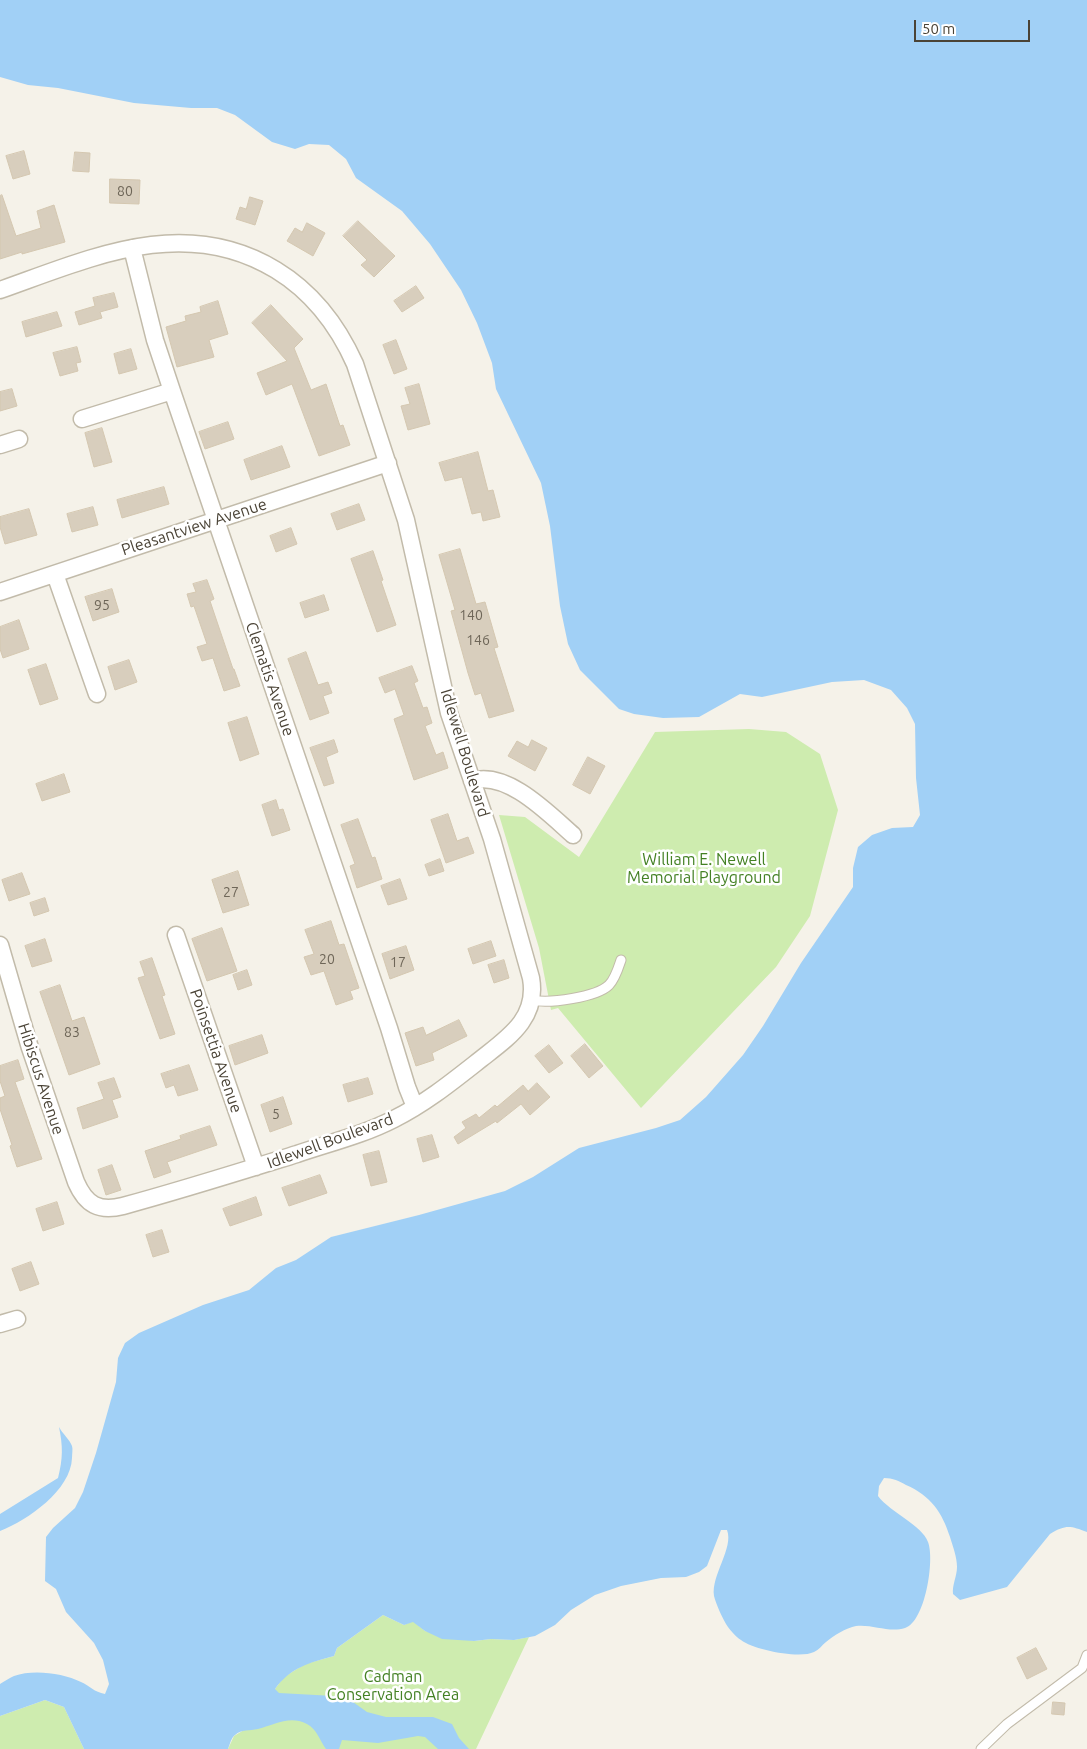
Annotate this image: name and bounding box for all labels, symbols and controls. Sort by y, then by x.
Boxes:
scale bar [917,10,1033,42]
text: 50 m [922,20,955,37]
house number: 80 [117,183,133,199]
street label: Pleasantview Avenue [119,494,269,560]
house number: 95 [94,597,110,613]
house number: 140 [459,607,483,623]
street label: Clematis Avenue [241,619,299,739]
house number: 146 [466,632,490,648]
street label: Idlewell Boulevard [436,687,494,819]
park label: William E. Newell Memorial Playground [627,850,781,888]
house number: 27 [223,884,239,900]
house number: 20 [319,951,335,967]
house number: 17 [390,954,406,970]
street label: Poinsettia Avenue [186,987,246,1115]
street label: Hibiscus Avenue [14,1021,68,1137]
house number: 83 [64,1024,80,1040]
house number: 5 [272,1106,280,1122]
street label: Idlewell Boulevard [264,1109,396,1173]
park label: Cadman Conservation Area [327,1667,459,1705]

